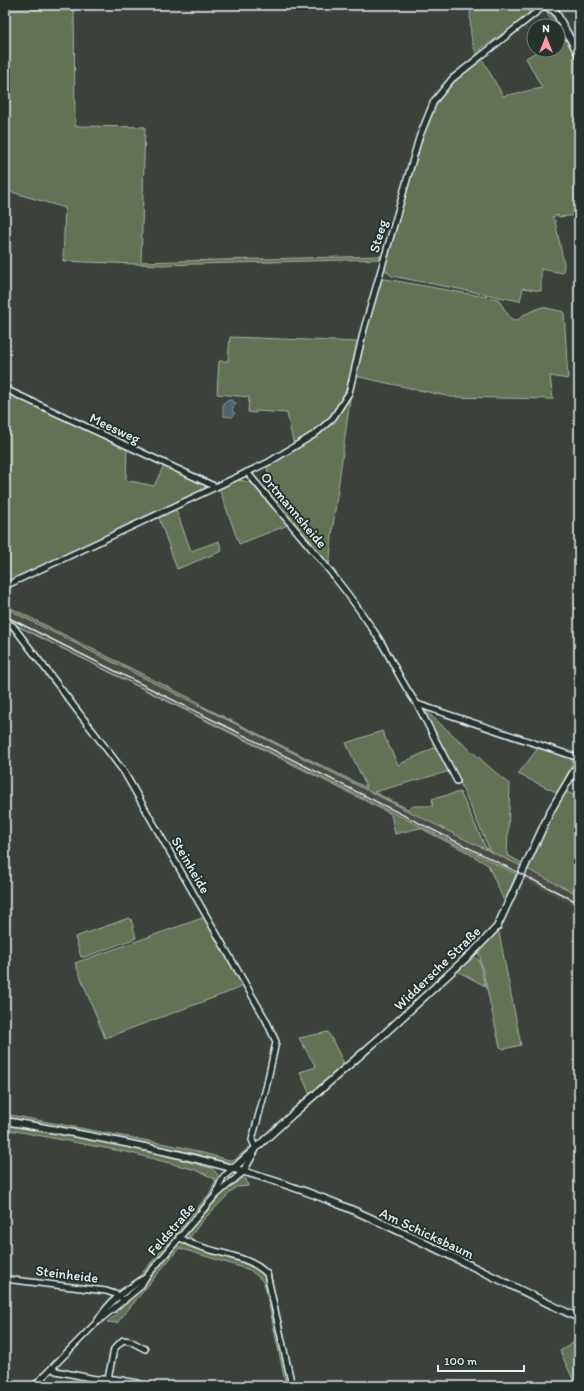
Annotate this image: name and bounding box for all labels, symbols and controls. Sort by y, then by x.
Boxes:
north arrow [526,18,566,58]
text: N [542,22,550,35]
street label: Steeg [366,217,392,255]
street label: Meesweg [87,409,144,448]
street label: Ortmannsheide [257,469,330,552]
street label: Steinheide [167,834,214,897]
street label: Widdersche Straße [390,922,484,1014]
street label: Feldstraße [144,1199,199,1259]
street label: Am Schicksbaum [377,1204,477,1263]
street label: Steinheide [35,1262,100,1287]
scale bar [438,1347,524,1373]
text: 100 m [444,1354,477,1368]

